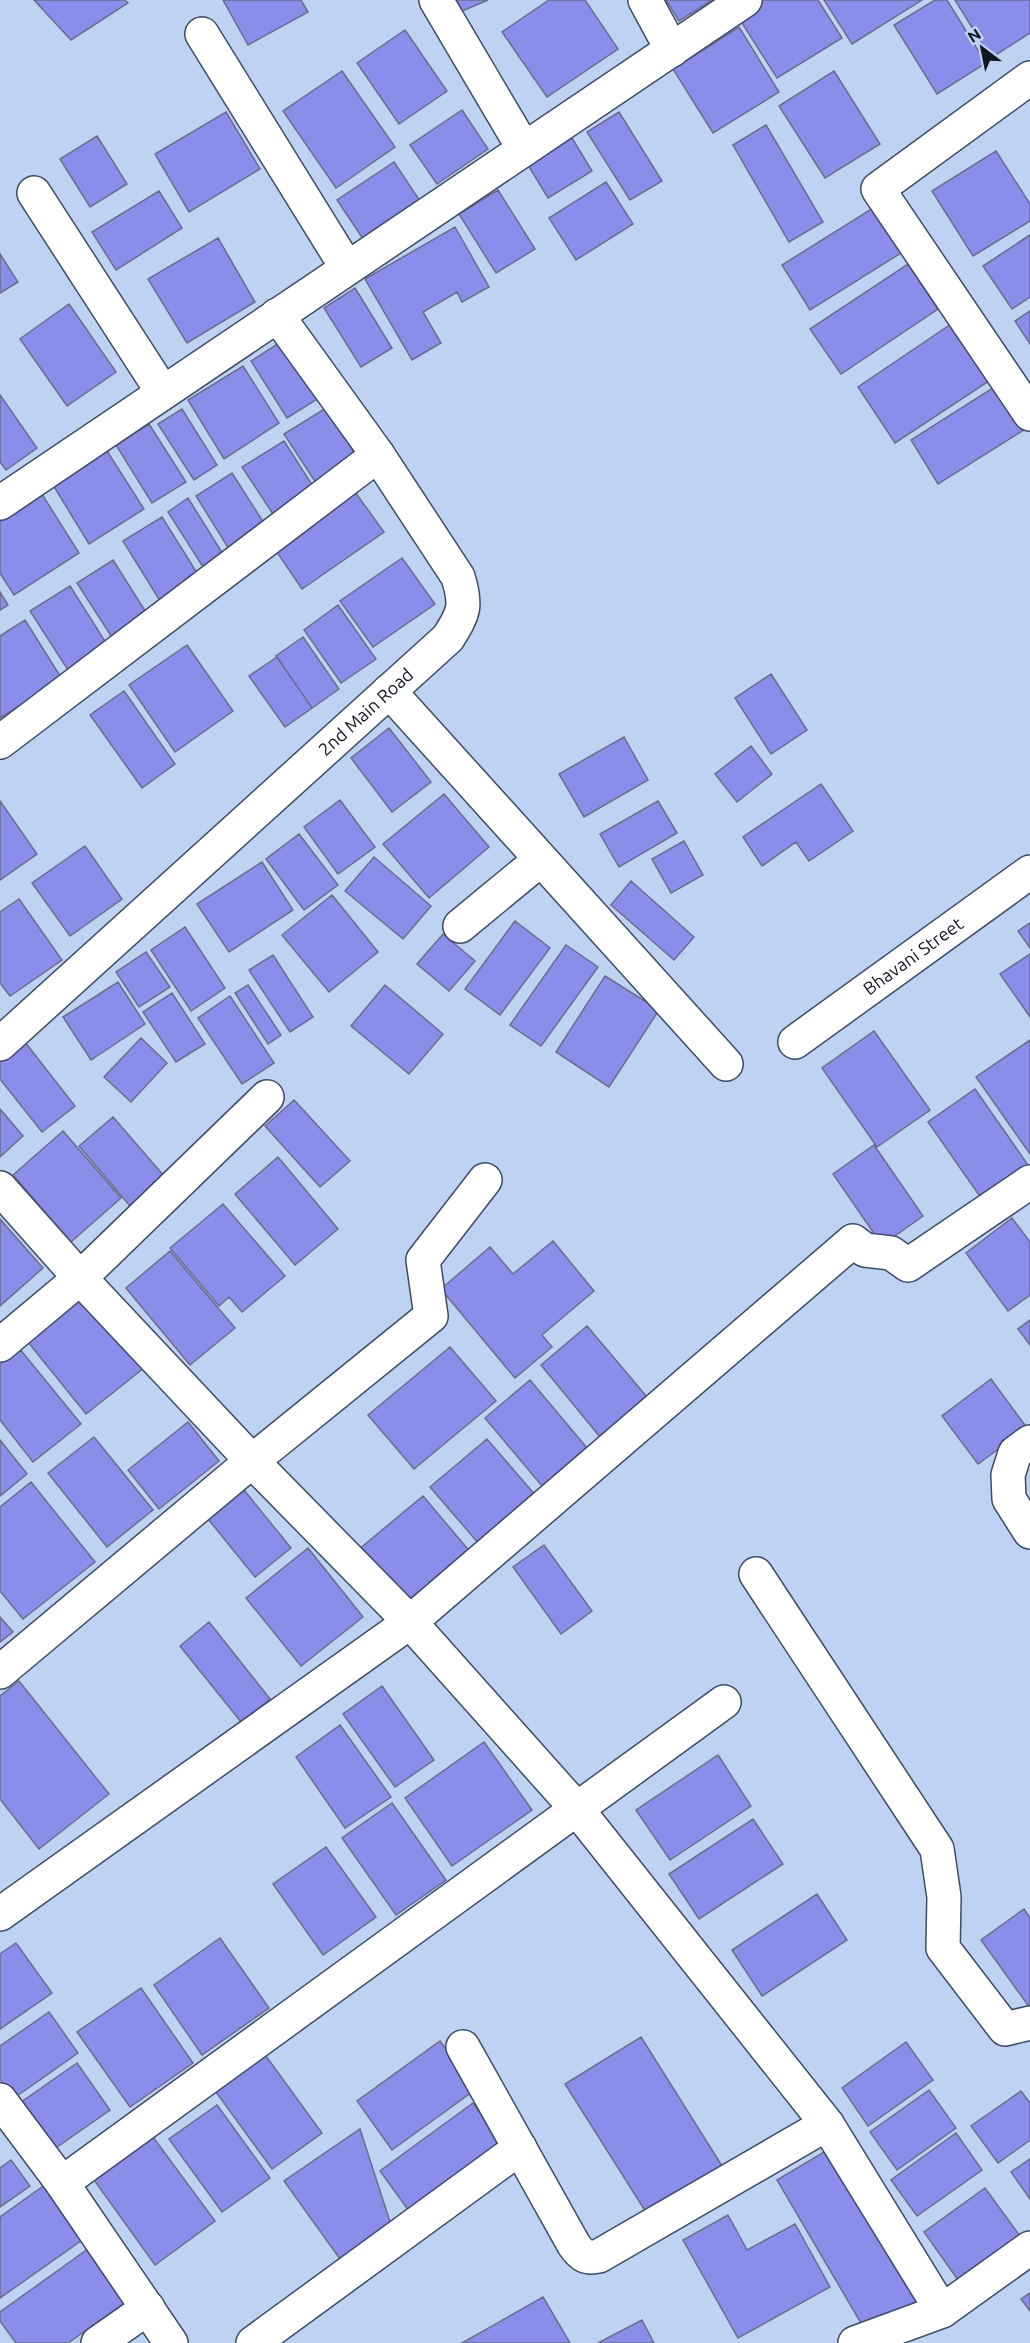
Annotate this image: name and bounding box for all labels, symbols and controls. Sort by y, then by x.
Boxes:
north arrow [952,18,1012,78]
text: N [964,24,984,46]
street label: 2nd Main Road [314,664,417,759]
street label: Bhavani Street [859,913,966,998]

